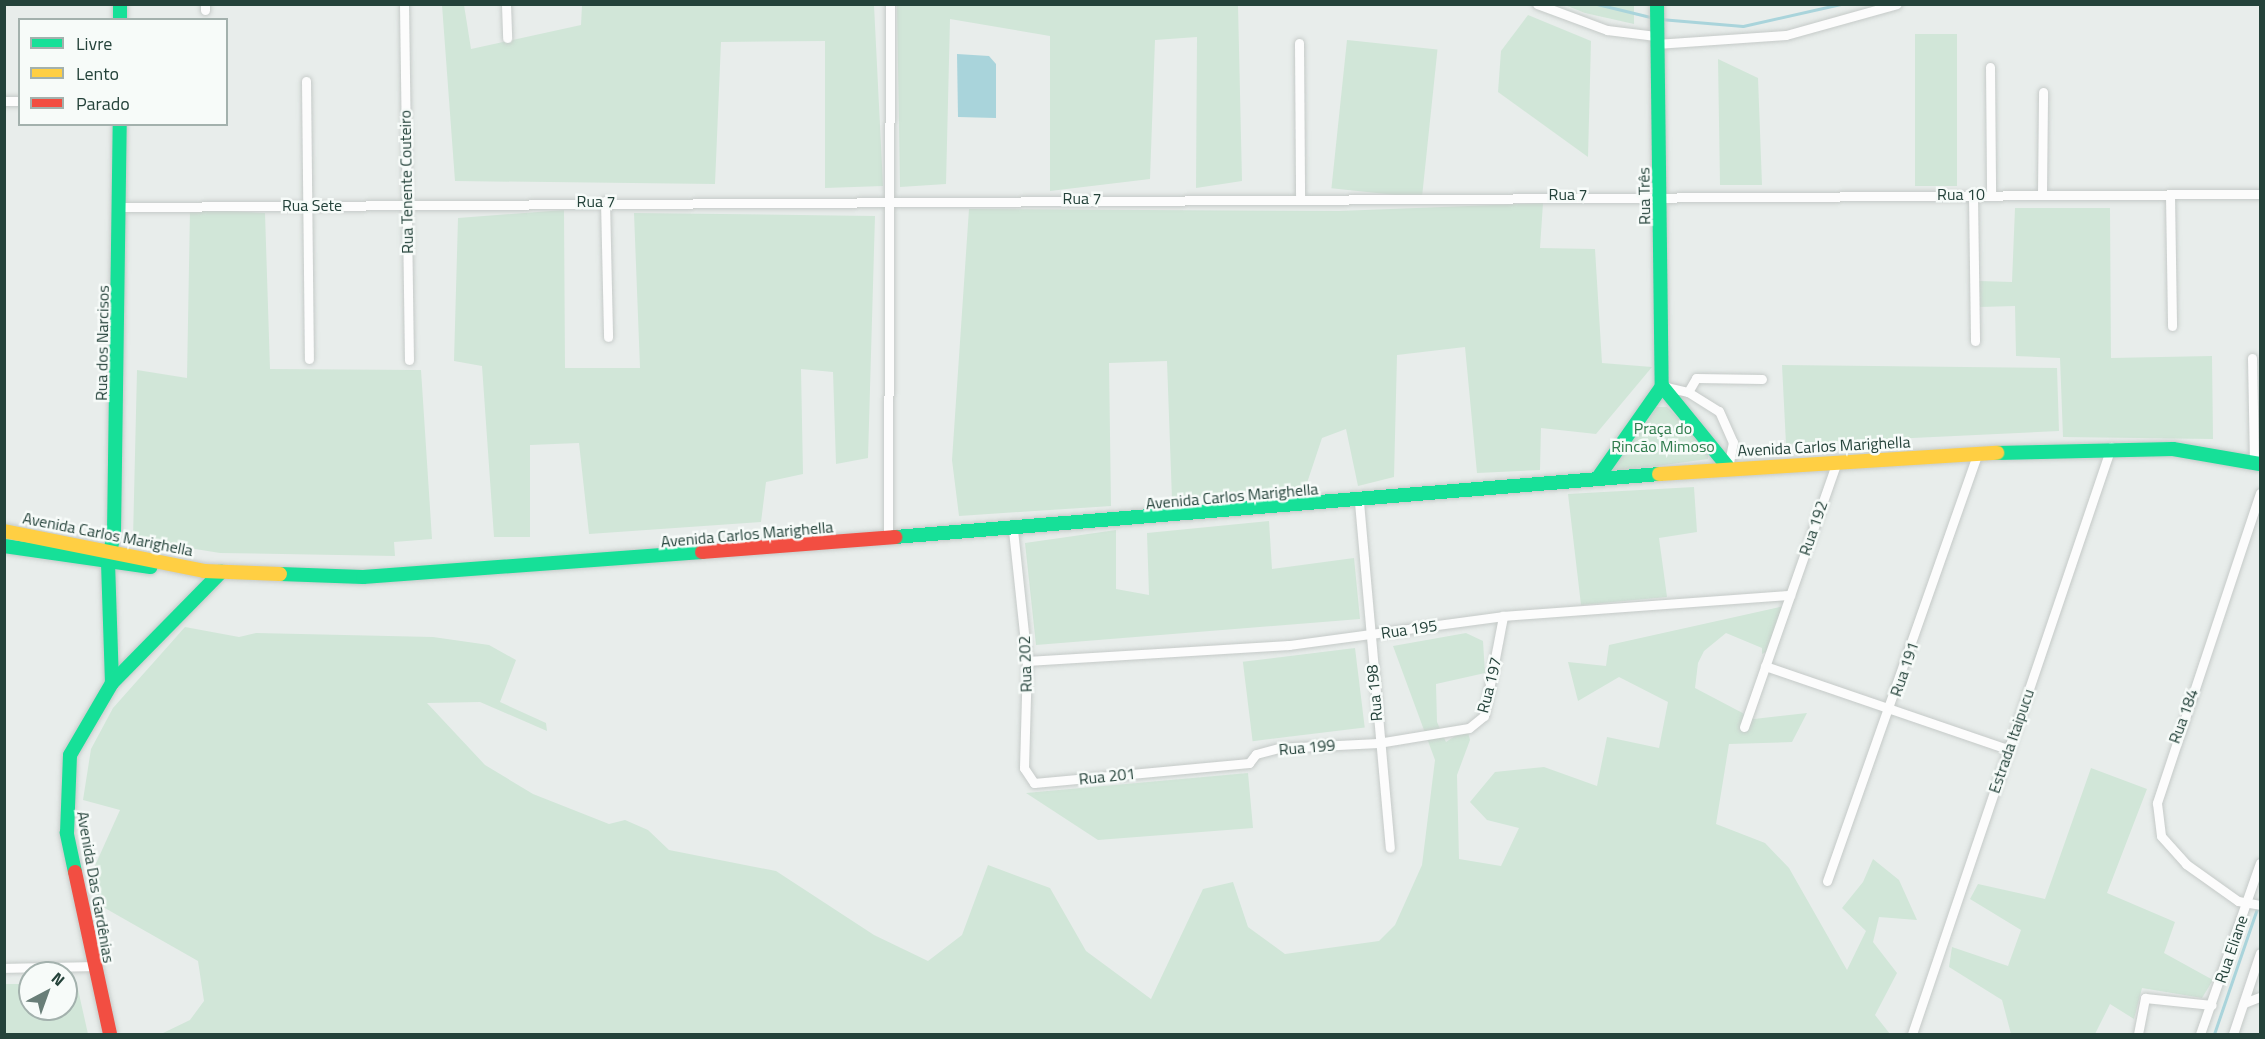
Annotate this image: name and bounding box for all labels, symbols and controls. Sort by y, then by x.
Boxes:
legend [18,18,228,126]
text: Livre [76,30,112,57]
text: Lento [76,60,119,87]
text: Parado [76,90,130,117]
street label: Rua Tenente Couteiro [395,110,417,254]
street label: Rua Três [1634,167,1654,225]
street label: Rua 7 [1549,184,1587,204]
street label: Rua 10 [1937,184,1985,204]
street label: Rua 7 [1063,188,1101,208]
street label: Rua 7 [577,191,615,211]
street label: Rua Sete [282,195,342,215]
street label: Rua dos Narcisos [91,285,113,401]
park label: Praça do Rincão Mimoso [1611,418,1715,456]
street label: Avenida Carlos Marighella [1737,432,1911,460]
street label: Avenida Carlos Marighella [1145,479,1319,513]
street label: Rua 192 [1795,498,1831,558]
street label: Avenida Carlos Marighella [21,508,195,560]
street label: Avenida Carlos Marighella [660,517,834,551]
street label: Rua 195 [1380,616,1438,642]
street label: Rua 202 [1014,635,1036,693]
street label: Rua 191 [1886,639,1922,699]
street label: Rua 197 [1473,655,1505,715]
street label: Rua 198 [1362,664,1386,722]
street label: Estrada Itaipucu [1984,686,2038,796]
street label: Rua 184 [2164,686,2202,746]
street label: Rua 199 [1278,735,1336,759]
street label: Rua 201 [1078,763,1136,789]
street label: Avenida Das Gardênias [73,810,119,964]
street label: Rua Eliane [2210,913,2252,985]
north arrow [18,961,78,1021]
text: N [46,966,71,992]

